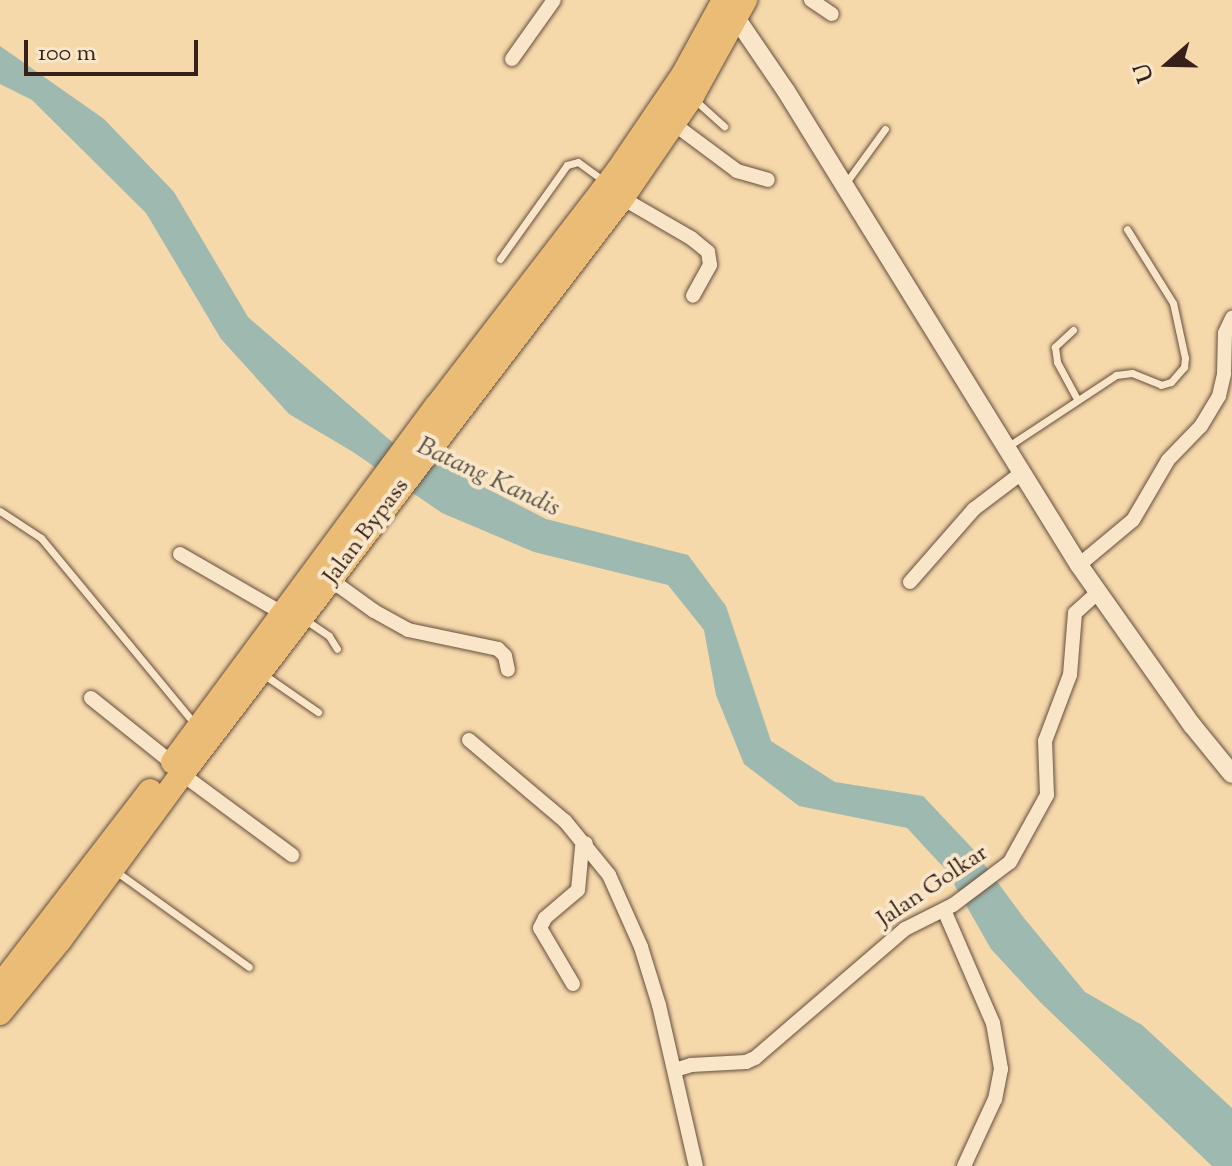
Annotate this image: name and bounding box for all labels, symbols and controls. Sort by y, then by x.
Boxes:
scale bar [28,24,202,74]
north arrow [1128,24,1208,104]
text: 100 m [38,37,96,71]
text: U [1127,58,1164,86]
water label: Batang Kandis [412,431,564,525]
street label: Jalan Bypass [318,473,416,591]
street label: Jalan Golkar [872,839,994,935]

